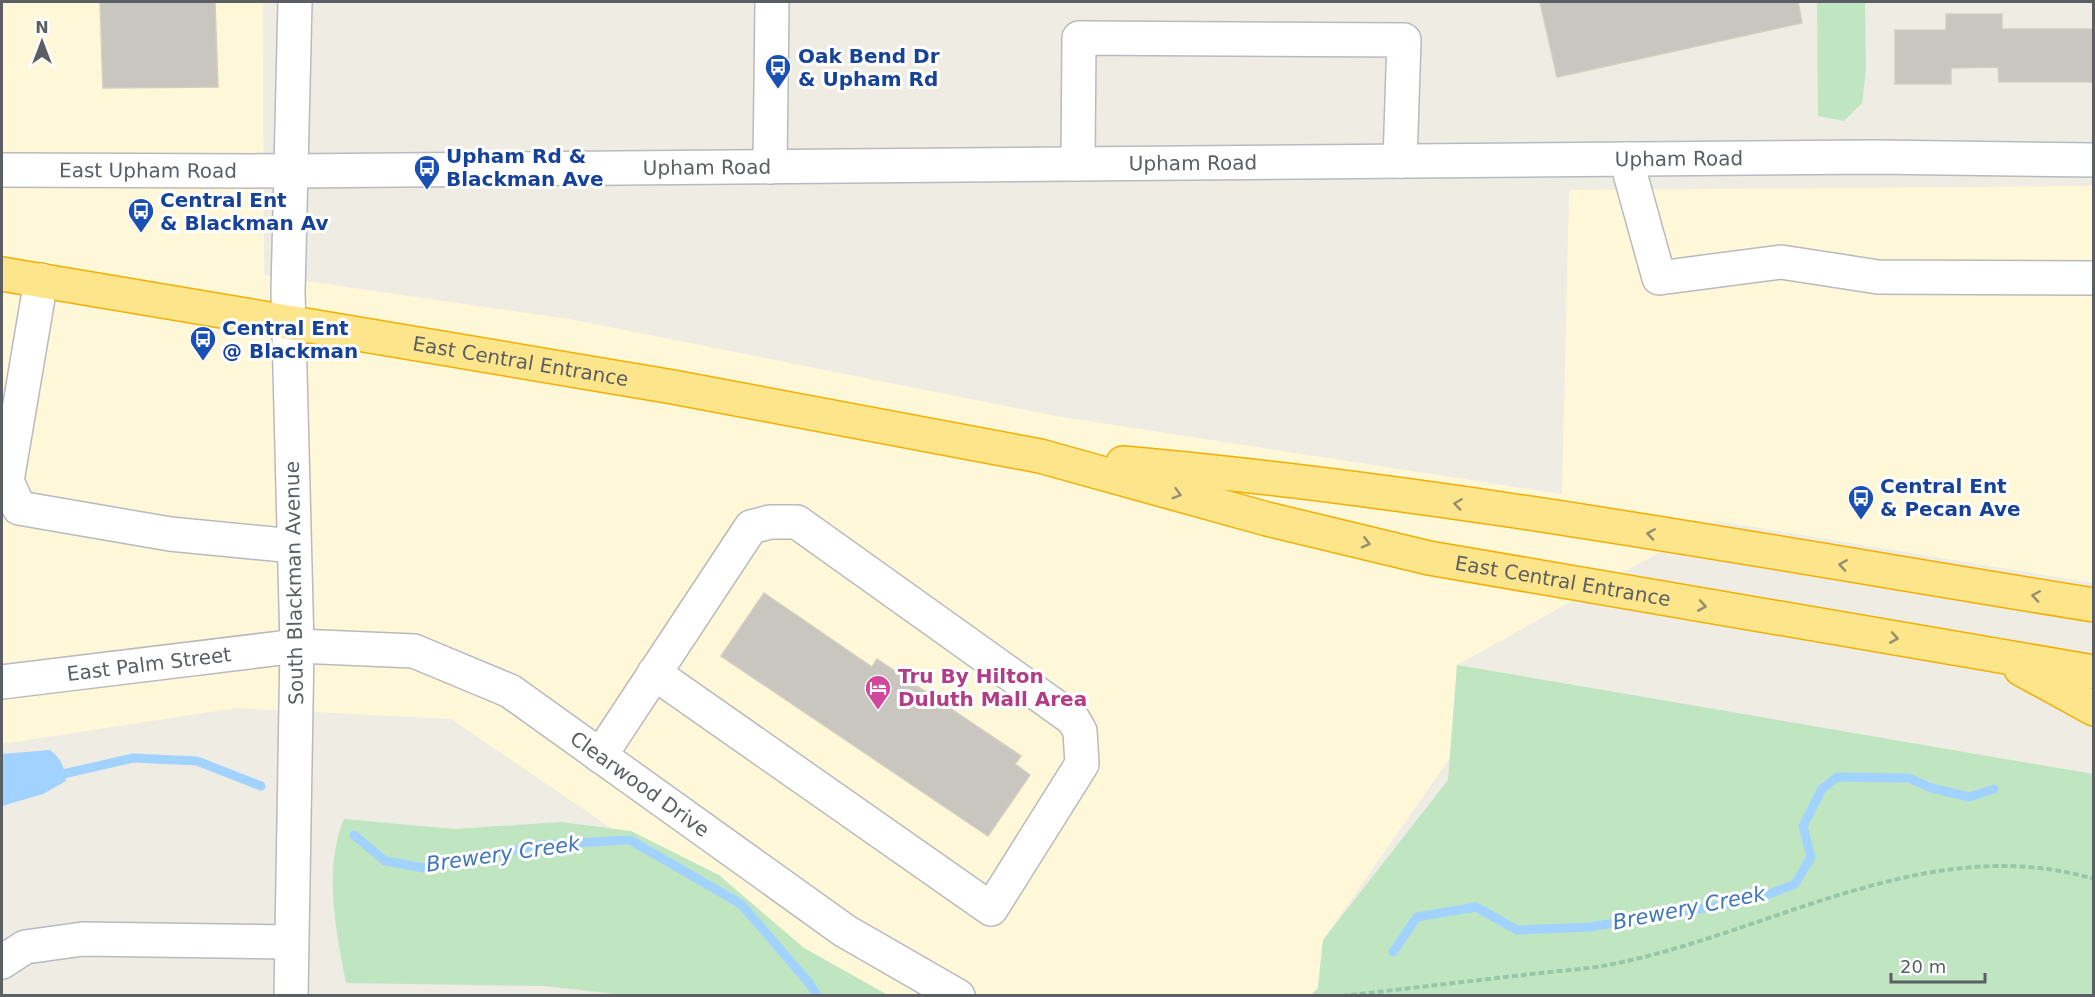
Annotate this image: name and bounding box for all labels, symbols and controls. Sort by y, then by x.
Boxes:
north arrow [12,12,72,72]
text: N [35,18,49,37]
place label: Oak Bend Dr & Upham Rd [798,44,940,91]
bus stop icon: Oak Bend Dr & Upham Rd [763,52,793,90]
place label: Upham Rd & Blackman Ave [446,144,604,191]
street label: Upham Road [1615,146,1743,171]
street label: Upham Road [1129,150,1257,176]
bus stop icon: Upham Rd & Blackman Ave [412,153,442,191]
street label: Upham Road [643,155,771,180]
street label: East Upham Road [59,158,237,183]
place label: Central Ent & Blackman Av [160,188,329,235]
bus stop icon: Central Ent & Blackman Av [126,196,156,234]
place label: Central Ent @ Blackman [222,316,358,363]
bus stop icon: Central Ent @ Blackman [188,324,218,362]
street label: East Central Entrance [411,331,630,391]
street label: South Blackman Avenue [280,461,308,705]
place label: Central Ent & Pecan Ave [1880,474,2021,521]
bus stop icon: Central Ent & Pecan Ave [1846,483,1876,521]
one-way arrow [1171,487,1182,499]
one-way arrow [1453,499,1463,511]
one-way arrow [1646,528,1655,540]
one-way arrow [1361,535,1371,548]
street label: East Central Entrance [1453,551,1673,611]
one-way arrow [1839,559,1848,571]
one-way arrow [2031,590,2040,602]
one-way arrow [1697,599,1707,612]
one-way arrow [1890,632,1899,644]
street label: East Palm Street [65,642,233,686]
place label: Tru By Hilton Duluth Mall Area [898,664,1087,711]
hotel icon: Tru By Hilton Duluth Mall Area [863,673,893,711]
street label: Clearwood Drive [566,726,714,842]
water label: Brewery Creek [425,831,582,877]
water label: Brewery Creek [1611,881,1768,935]
scale bar [1891,946,1986,984]
text: 20 m [1900,956,1946,977]

